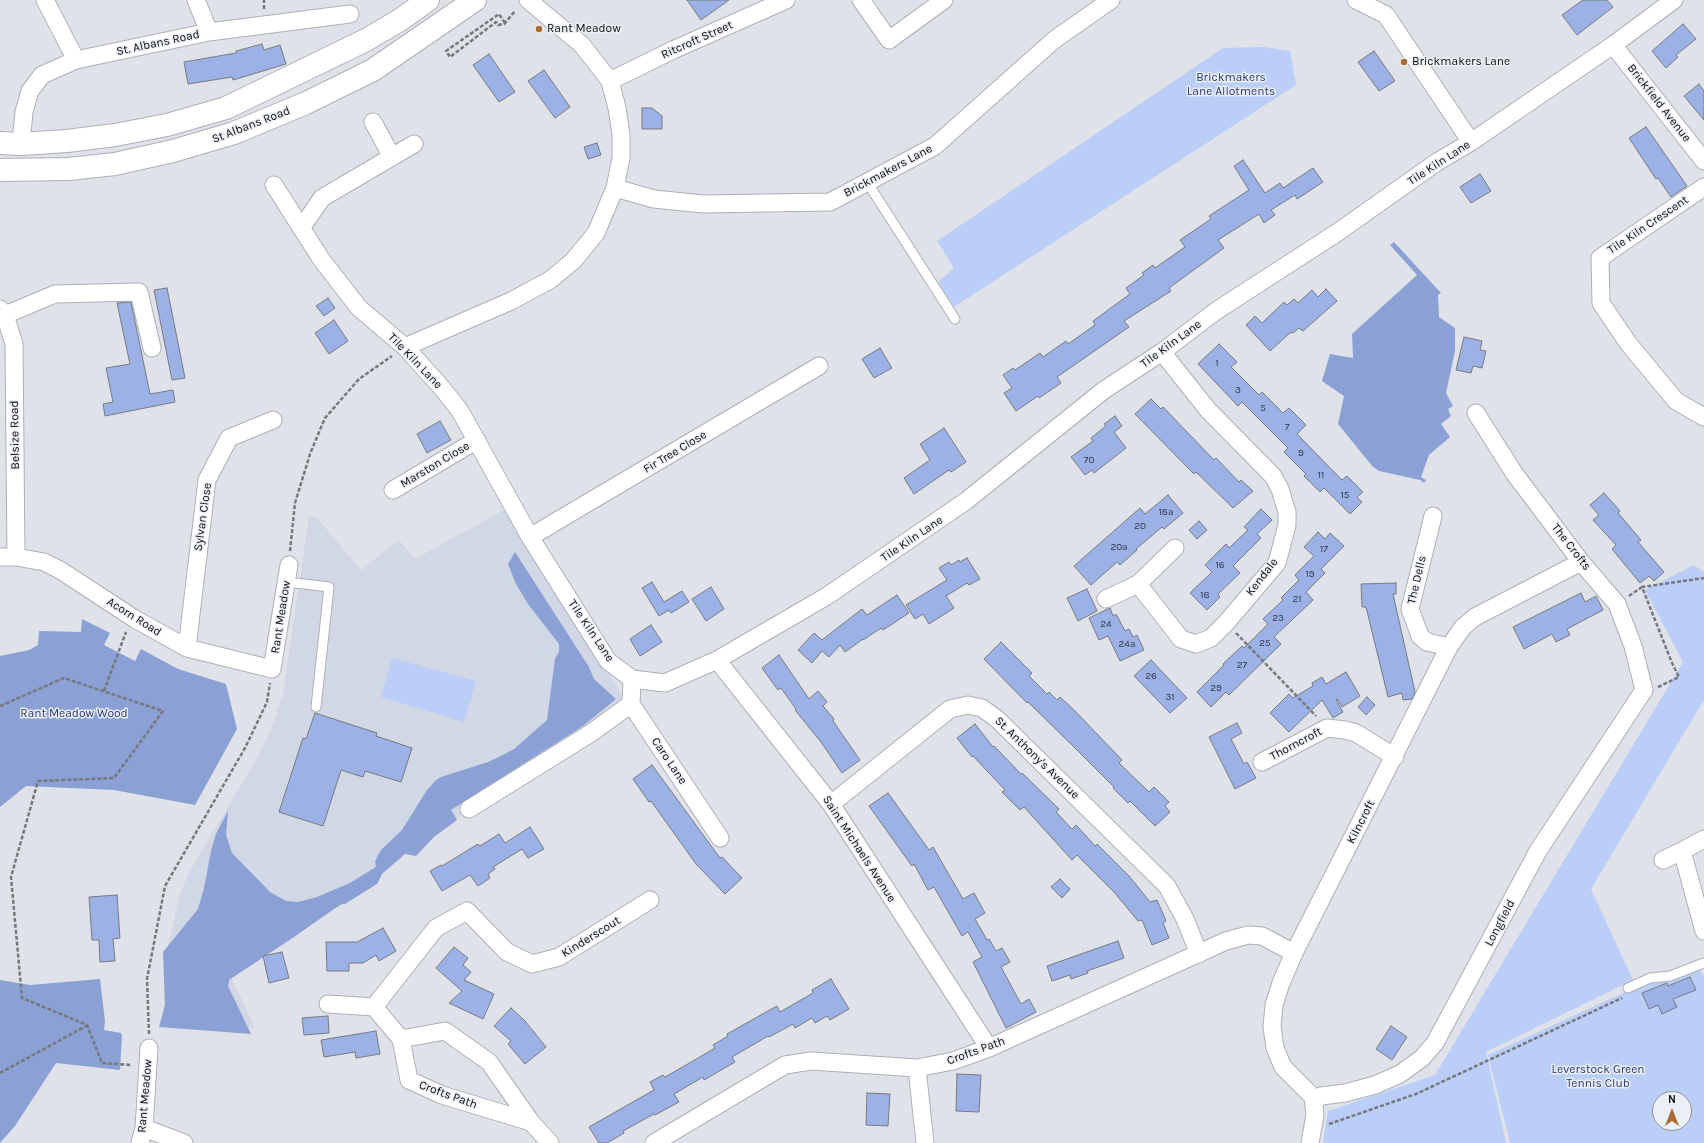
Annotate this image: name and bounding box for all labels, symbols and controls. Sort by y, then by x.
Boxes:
street label: Ritcroft Street [659,18,735,62]
place label: Rant Meadow [547,22,621,36]
marker: Rant Meadow [534,24,544,34]
street label: St. Albans Road [115,27,201,59]
place label: Brickmakers Lane [1412,55,1510,69]
marker: Brickmakers Lane [1399,57,1409,67]
street label: Brickfield Avenue [1624,61,1694,145]
park label: Brickmakers Lane Allotments [1187,71,1275,99]
street label: St Albans Road [210,103,292,147]
street label: Tile Kiln Lane [1405,137,1473,189]
street label: Brickmakers Lane [841,142,935,200]
street label: Tile Kiln Crescent [1605,193,1691,257]
street label: Tile Kiln Lane [1138,317,1204,371]
street label: Tile Kiln Lane [385,330,445,392]
house number: 1 [1215,357,1219,369]
house number: 3 [1235,384,1241,396]
street label: Belsize Road [7,400,23,470]
house number: 5 [1260,402,1266,414]
house number: 7 [1285,421,1289,433]
street label: Fir Tree Close [641,427,709,477]
street label: Marston Close [398,439,472,491]
house number: 9 [1298,447,1304,459]
house number: 70 [1084,454,1094,466]
house number: 11 [1318,469,1324,481]
street label: Sylvan Close [191,482,215,552]
house number: 15 [1341,489,1349,501]
house number: 18a [1159,506,1173,518]
street label: Tile Kiln Lane [878,513,946,565]
house number: 20 [1134,520,1146,532]
street label: The Crofts [1548,521,1594,573]
house number: 20a [1110,541,1128,553]
house number: 17 [1320,543,1328,555]
street label: The Dells [1404,554,1430,606]
street label: Kendale [1243,555,1281,599]
house number: 16 [1215,559,1225,571]
house number: 19 [1305,568,1315,580]
street label: Rant Meadow [268,579,294,655]
house number: 18 [1200,589,1210,601]
house number: 21 [1292,593,1302,605]
street label: Acorn Road [104,595,164,639]
street label: Tile Kiln Lane [565,597,617,665]
house number: 23 [1272,612,1284,624]
house number: 24 [1100,618,1112,630]
house number: 25 [1259,637,1271,649]
house number: 24a [1119,638,1135,650]
house number: 27 [1237,659,1247,671]
house number: 26 [1145,670,1157,682]
house number: 29 [1210,682,1222,694]
house number: 31 [1165,691,1175,703]
park label: Rant Meadow Wood [20,707,128,721]
street label: St. Anthony's Avenue [992,714,1082,802]
street label: Thorncroft [1267,724,1325,764]
street label: Caro Lane [648,735,690,787]
street label: Saint Michaels Avenue [819,793,899,905]
street label: Kilncroft [1344,798,1378,846]
street label: Longfield [1482,897,1518,949]
street label: Kinderscout [559,913,623,961]
street label: Crofts Path [945,1034,1007,1068]
street label: Rant Meadow [135,1059,155,1133]
park label: Leverstock Green Tennis Club [1551,1063,1645,1091]
street label: Crofts Path [417,1078,479,1112]
north arrow [1652,1091,1692,1131]
text: N [1668,1093,1676,1106]

